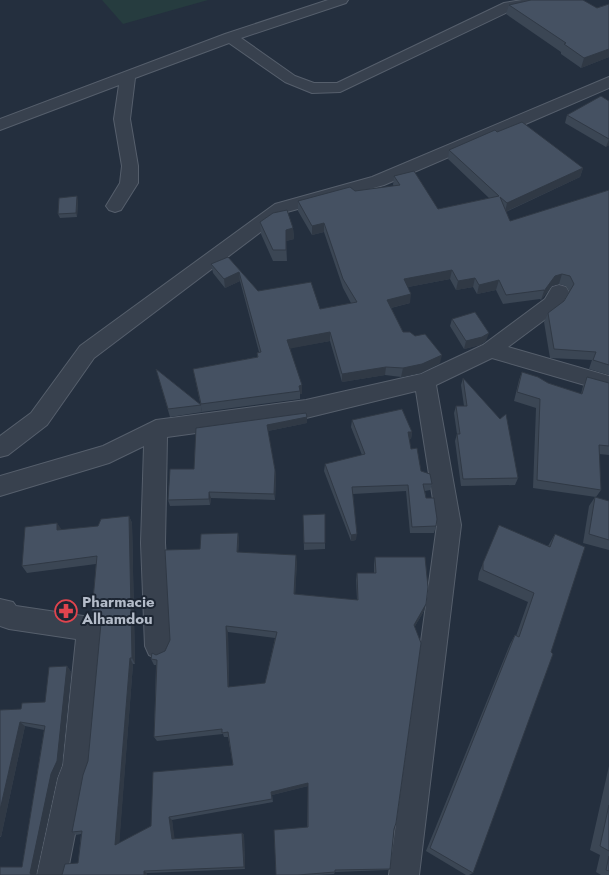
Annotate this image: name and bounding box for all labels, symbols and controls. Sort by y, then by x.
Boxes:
place label: Pharmacie Alhamdou [81,591,155,630]
pharmacy icon: Pharmacie Alhamdou [53,598,79,624]

